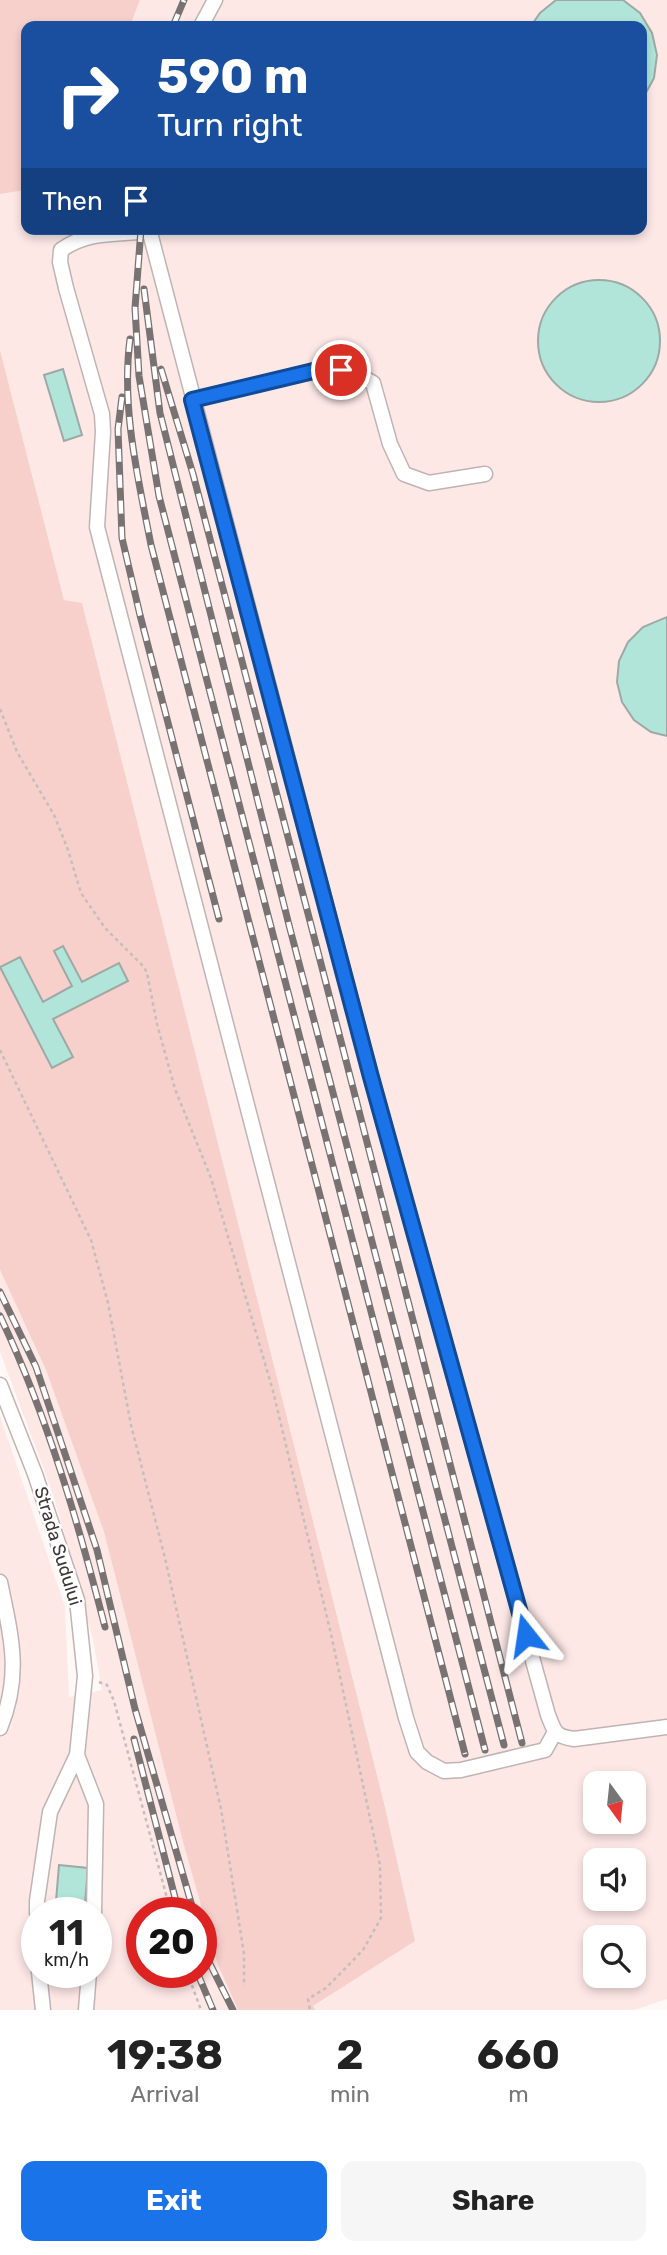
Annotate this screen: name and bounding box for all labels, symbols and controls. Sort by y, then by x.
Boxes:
text: 590 m [157,47,309,105]
icon: right [42,49,133,140]
text: Turn right [157,106,302,144]
icon: arrive [117,182,155,220]
text: Then [42,186,103,217]
pin [311,340,371,400]
icon: arrive [322,351,360,389]
street label: Strada Sudului [29,1484,87,1608]
position arrow [489,1598,563,1672]
north arrow [583,1771,646,1834]
map controls [583,1771,646,1988]
button: sound [583,1848,646,1911]
speed limit sign: 20 [126,1897,217,1988]
text: 11 [49,1912,84,1954]
button: search [583,1925,646,1988]
text: km/h [44,1949,89,1971]
text: 19:38 [107,2030,223,2080]
text: 2 [336,2030,364,2080]
text: 660 [477,2030,560,2080]
text: Arrival [130,2080,200,2108]
text: min [330,2080,370,2108]
text: m [508,2080,529,2108]
button: Exit [21,2161,327,2241]
button: Share [341,2161,646,2241]

